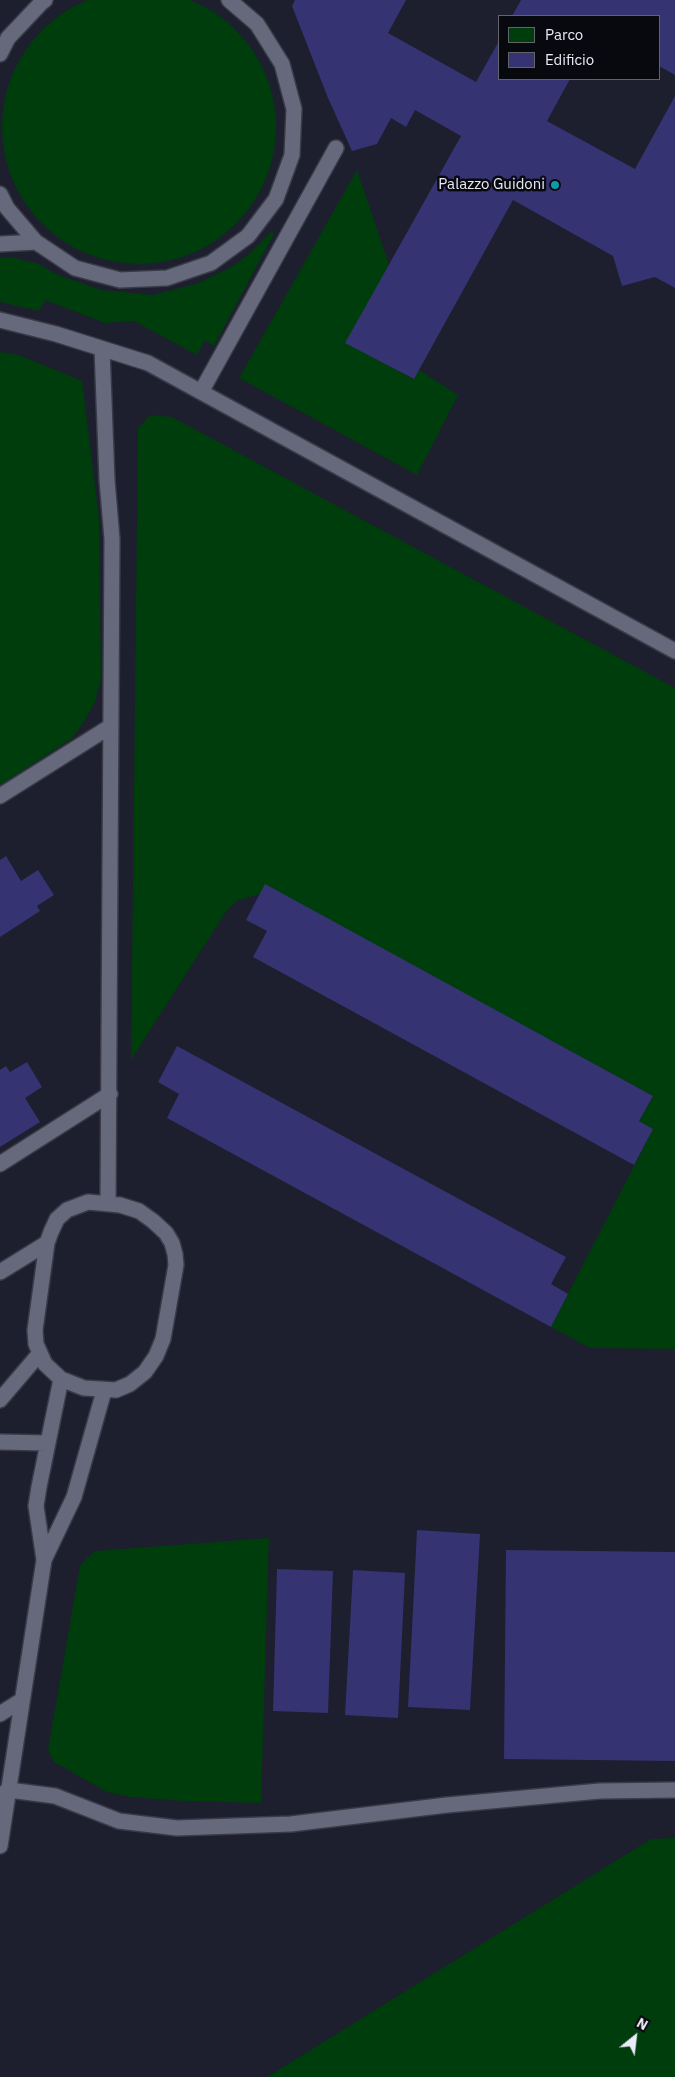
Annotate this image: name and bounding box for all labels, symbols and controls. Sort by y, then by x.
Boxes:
legend [498,15,660,80]
text: Parco [545,25,583,44]
text: Edificio [545,50,594,69]
place label: Palazzo Guidoni [438,176,545,194]
marker: Palazzo Guidoni [549,179,561,191]
north arrow [610,2012,660,2062]
text: N [633,2014,651,2034]

